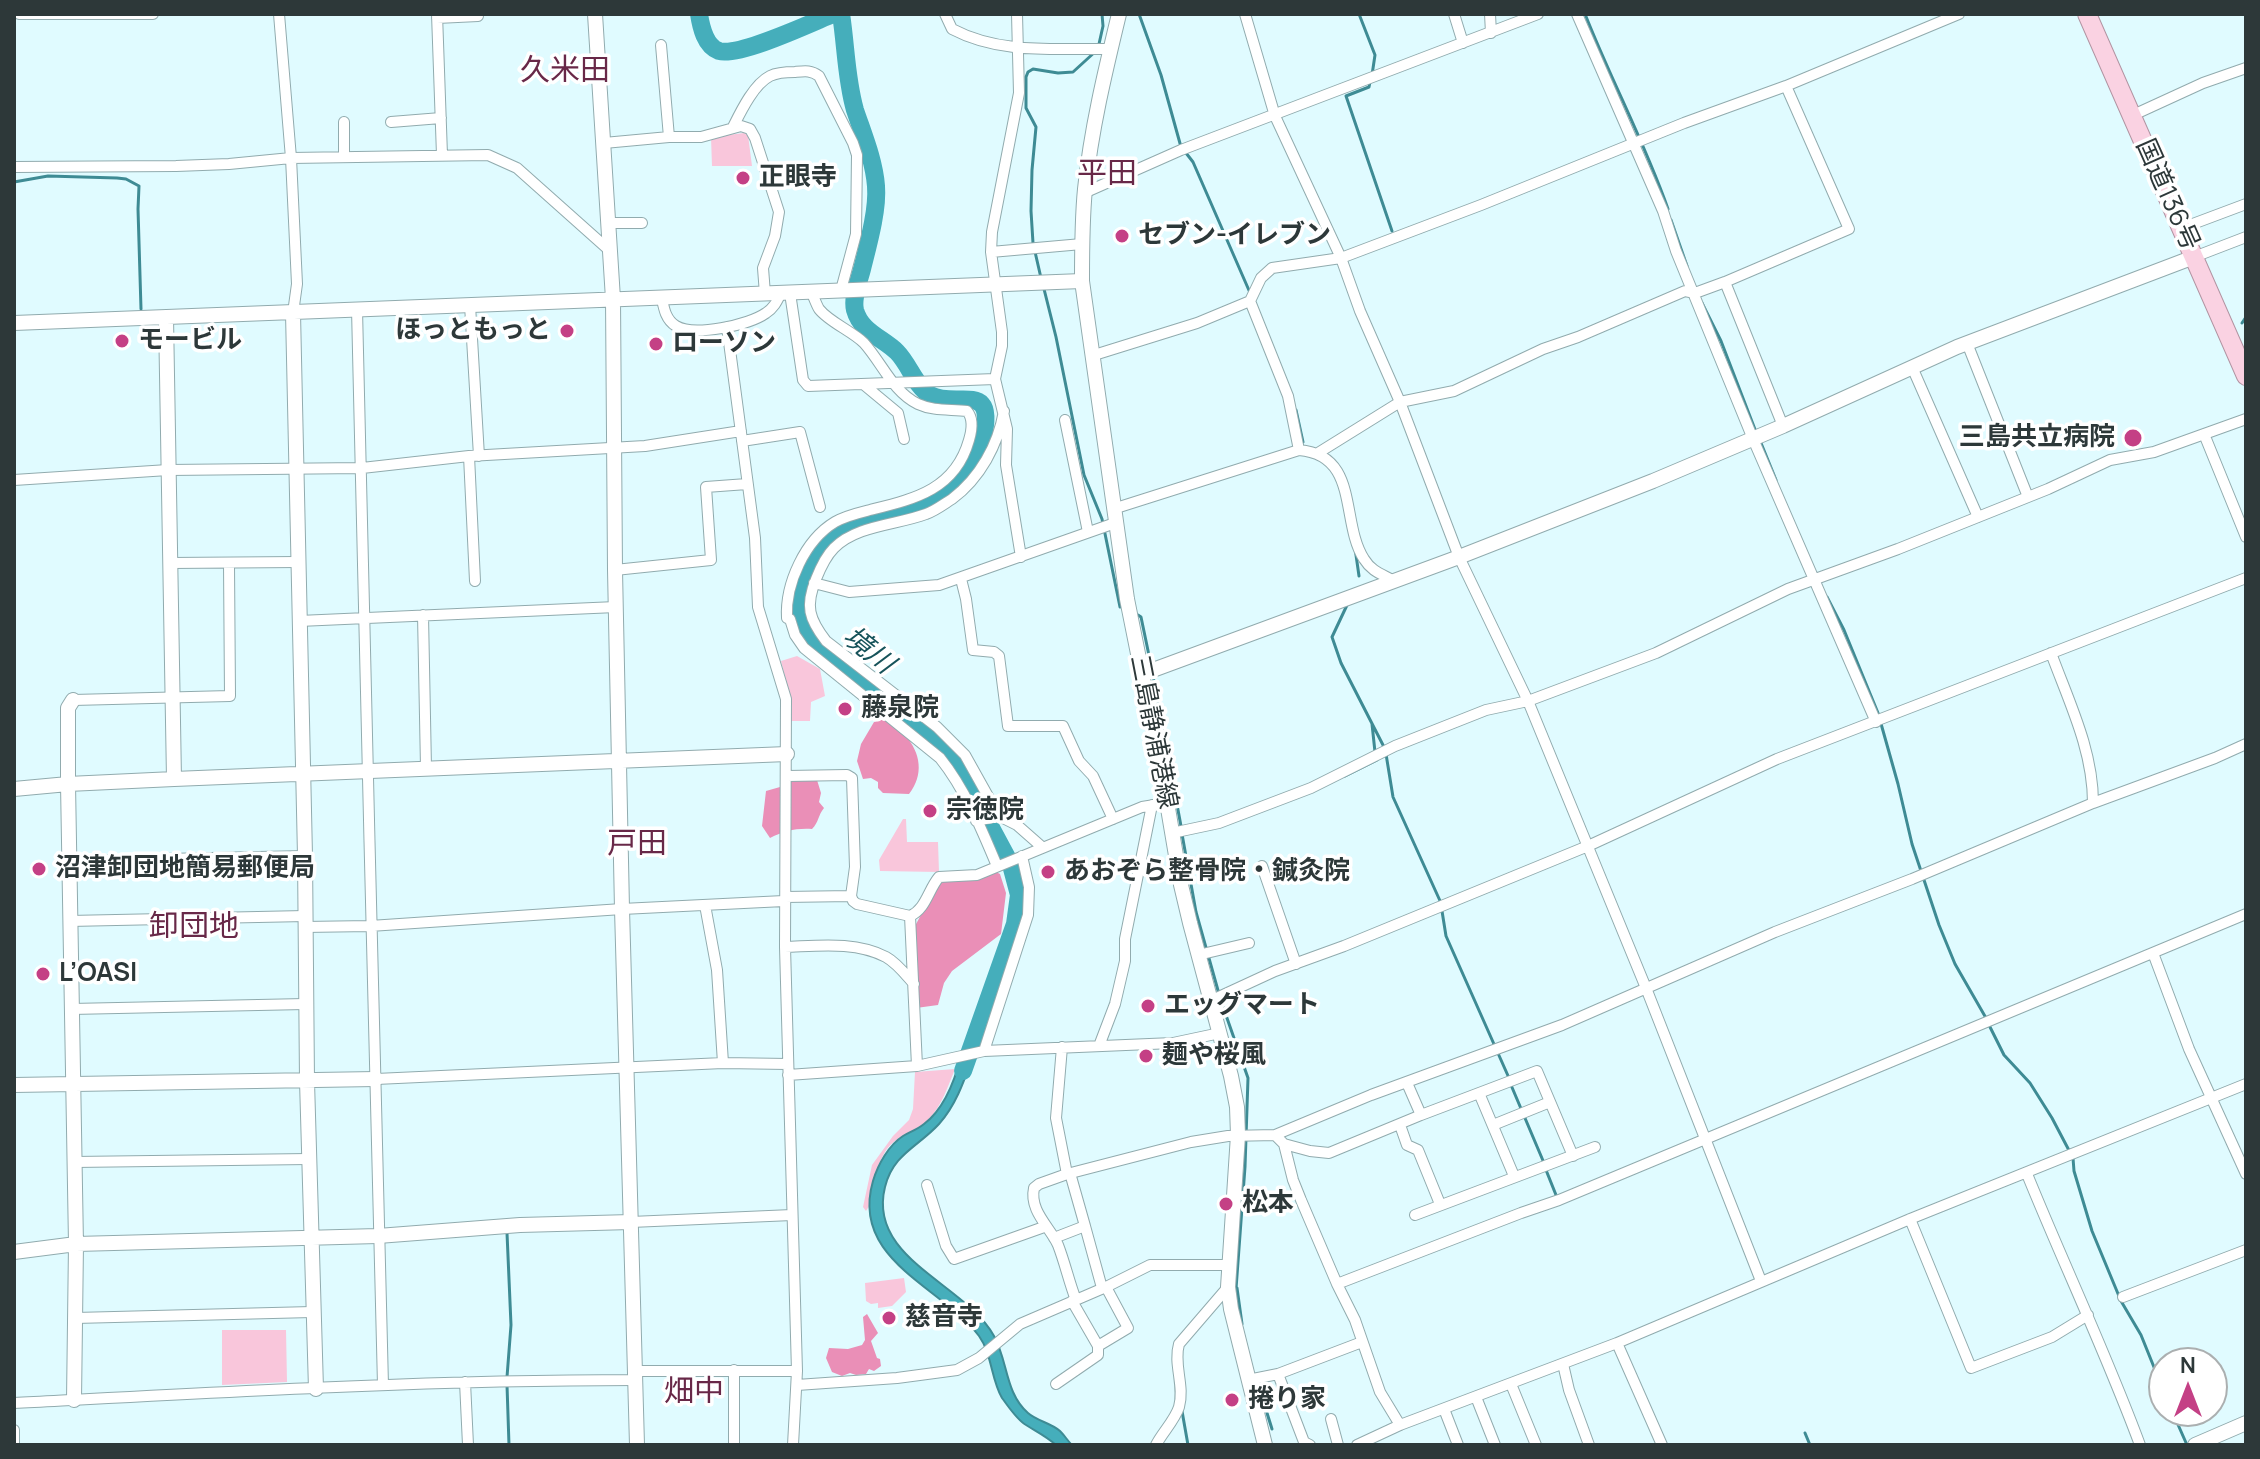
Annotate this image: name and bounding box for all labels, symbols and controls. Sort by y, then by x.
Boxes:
district label: 久米田 [520,54,610,90]
street label: 国道136号 [2129,134,2205,256]
district label: 平田 [1077,157,1137,193]
place label: 正眼寺 [759,162,837,194]
marker: 正眼寺 [734,169,752,187]
place label: セブン-イレブン [1138,220,1331,252]
marker: セブン-イレブン [1113,227,1131,245]
place label: ほっともっと [395,315,551,347]
marker: ほっともっと [558,322,576,340]
place label: モービル [138,325,242,357]
place label: ローソン [672,328,776,360]
marker: モービル [113,332,131,350]
marker: ローソン [647,335,665,353]
place label: 三島共立病院 [1959,422,2115,454]
marker: 三島共立病院 [2122,427,2144,449]
water label: 境川 [836,620,900,682]
street label: 三島静浦港線 [1123,652,1183,812]
place label: 藤泉院 [861,693,939,725]
marker: 藤泉院 [836,700,854,718]
place label: 宗徳院 [946,795,1024,827]
marker: 宗徳院 [921,802,939,820]
district label: 戸田 [607,827,667,863]
place label: 沼津卸団地簡易郵便局 [55,853,315,885]
place label: あおぞら整骨院・鍼灸院 [1064,856,1350,888]
marker: 沼津卸団地簡易郵便局 [30,860,48,878]
marker: あおぞら整骨院・鍼灸院 [1039,863,1057,881]
district label: 卸団地 [149,910,239,946]
place label: L’OASI [59,958,137,990]
marker: L’OASI [34,965,52,983]
place label: エッグマート [1164,990,1320,1022]
marker: エッグマート [1139,997,1157,1015]
place label: 麺や桜風 [1162,1040,1266,1072]
marker: 麺や桜風 [1137,1047,1155,1065]
place label: 松本 [1242,1188,1294,1220]
marker: 松本 [1217,1195,1235,1213]
place label: 慈音寺 [905,1302,983,1334]
marker: 慈音寺 [880,1309,898,1327]
north arrow [2148,1347,2228,1427]
text: N [2180,1350,2196,1380]
district label: 畑中 [664,1375,724,1411]
place label: 捲り家 [1248,1384,1326,1416]
marker: 捲り家 [1223,1391,1241,1409]

